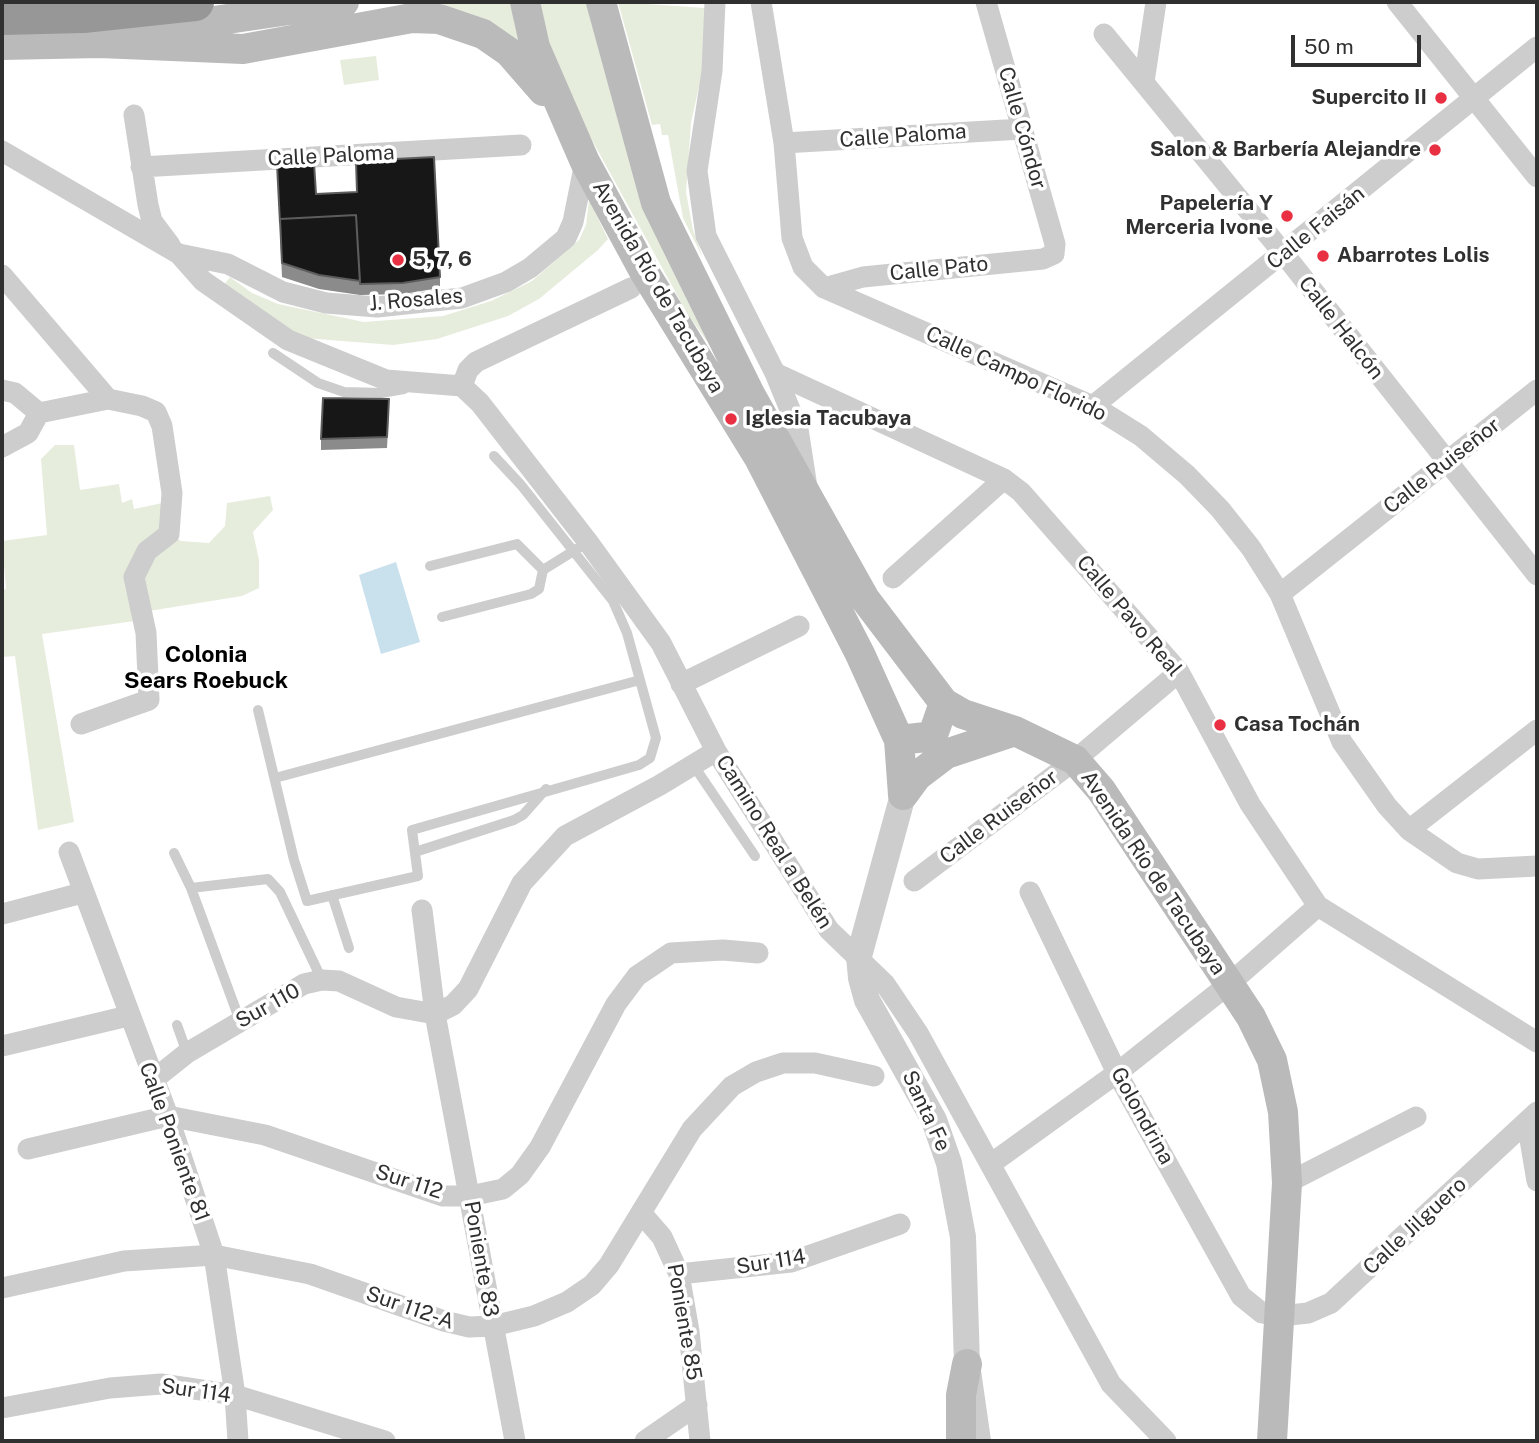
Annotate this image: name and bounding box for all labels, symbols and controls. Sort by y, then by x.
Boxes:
scale bar [1294,21,1424,65]
text: 50 m [1304,34,1354,59]
street label: Calle Cóndor [993,64,1051,192]
place label: Supercito II [1311,85,1427,111]
marker: Supercito II [1433,90,1449,106]
street label: Calle Paloma [839,119,967,153]
place label: Salon & Barbería Alejandre [1150,137,1421,163]
street label: Calle Paloma [267,140,395,172]
marker: Salon & Barbería Alejandre [1427,142,1443,158]
street label: Avenida Río de Tacubaya [587,176,729,398]
street label: Calle Faisán [1262,181,1370,275]
place label: Papelería Y Merceria Ivone [1125,191,1273,241]
marker: Papelería Y Merceria Ivone [1279,208,1295,224]
place label: Abarrotes Lolis [1337,243,1490,269]
place label: 5, 7, 6 [412,247,472,273]
marker: Abarrotes Lolis [1315,248,1331,264]
street label: Calle Pato [889,251,989,287]
marker: 5, 7, 6 [390,252,406,268]
street label: Calle Halcón [1293,272,1389,384]
street label: J. Rosales [368,283,464,317]
street label: Calle Campo Florido [922,321,1110,427]
place label: Iglesia Tacubaya [745,406,911,432]
marker: Iglesia Tacubaya [723,411,739,427]
street label: Calle Ruiseñor [1379,413,1505,519]
street label: Calle Pavo Real [1071,550,1187,682]
district label: Colonia Sears Roebuck [124,641,288,695]
place label: Casa Tochán [1234,712,1360,738]
marker: Casa Tochán [1212,717,1228,733]
street label: Camino Real a Belén [710,751,838,933]
street label: Calle Ruiseñor [935,764,1063,870]
street label: Avenida Río de Tacubaya [1075,766,1231,980]
street label: Sur 110 [231,978,305,1034]
street label: Calle Poniente 81 [133,1059,215,1225]
street label: Golondrina [1105,1063,1179,1169]
street label: Santa Fe [896,1067,956,1155]
street label: Sur 112 [372,1159,446,1205]
street label: Calle Jilguero [1358,1172,1472,1280]
street label: Poniente 83 [458,1199,504,1319]
street label: Sur 114 [734,1244,808,1280]
street label: Poniente 85 [661,1262,707,1382]
street label: Sur 112-A [363,1281,457,1335]
street label: Sur 114 [160,1374,232,1408]

